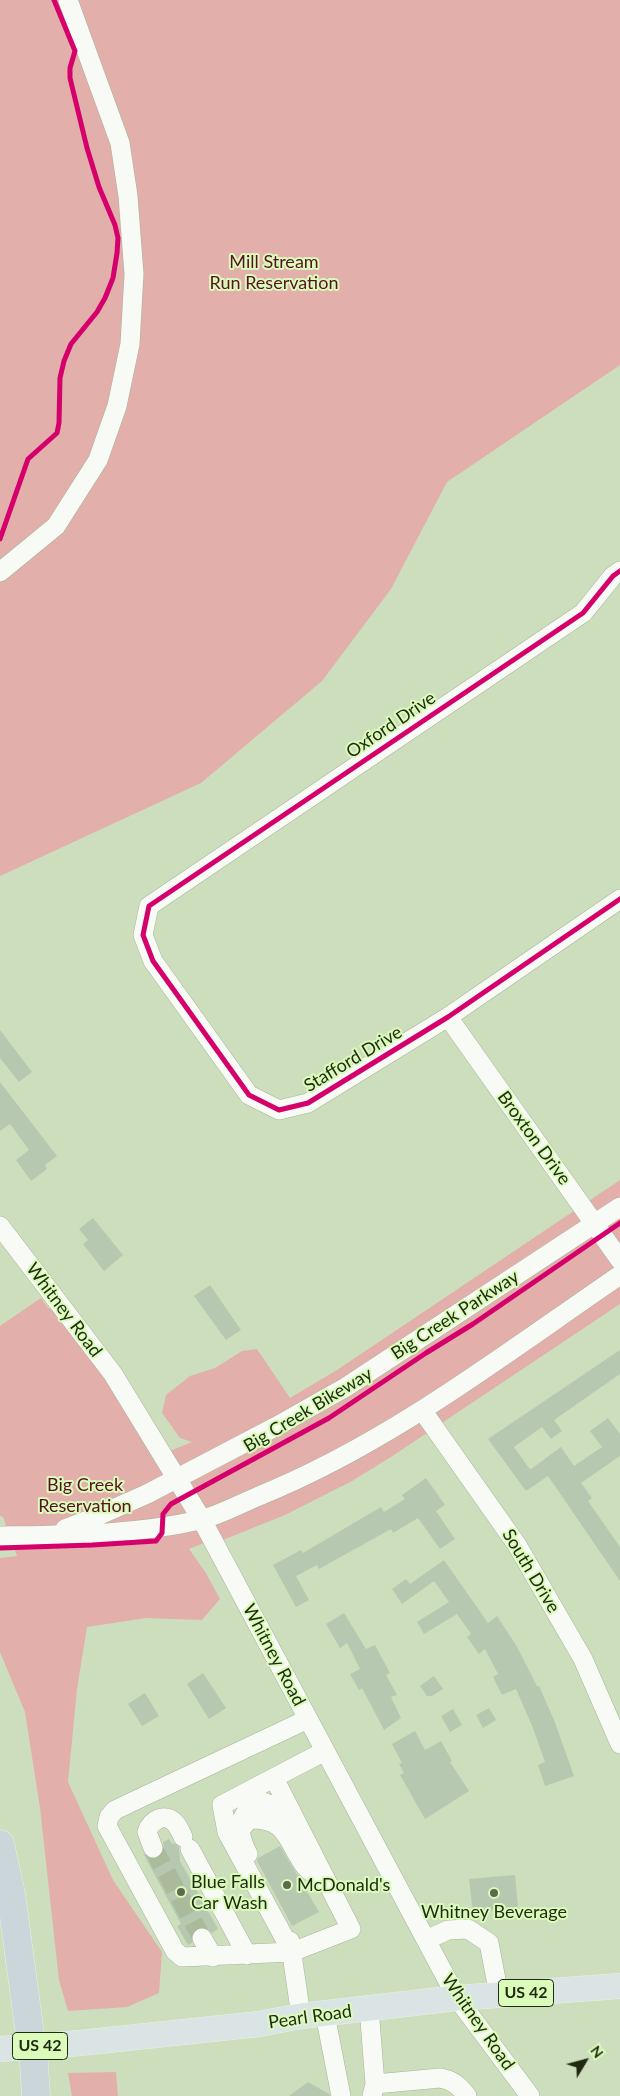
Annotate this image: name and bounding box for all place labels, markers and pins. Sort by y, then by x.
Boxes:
place label: Blue Falls Car Wash [191,1871,268,1914]
place label: McDonald's [297,1874,390,1896]
marker: McDonald's [281,1879,293,1891]
marker: Blue Falls Car Wash [175,1886,187,1898]
marker: Whitney Beverage [488,1887,500,1899]
place label: Whitney Beverage [421,1901,567,1923]

